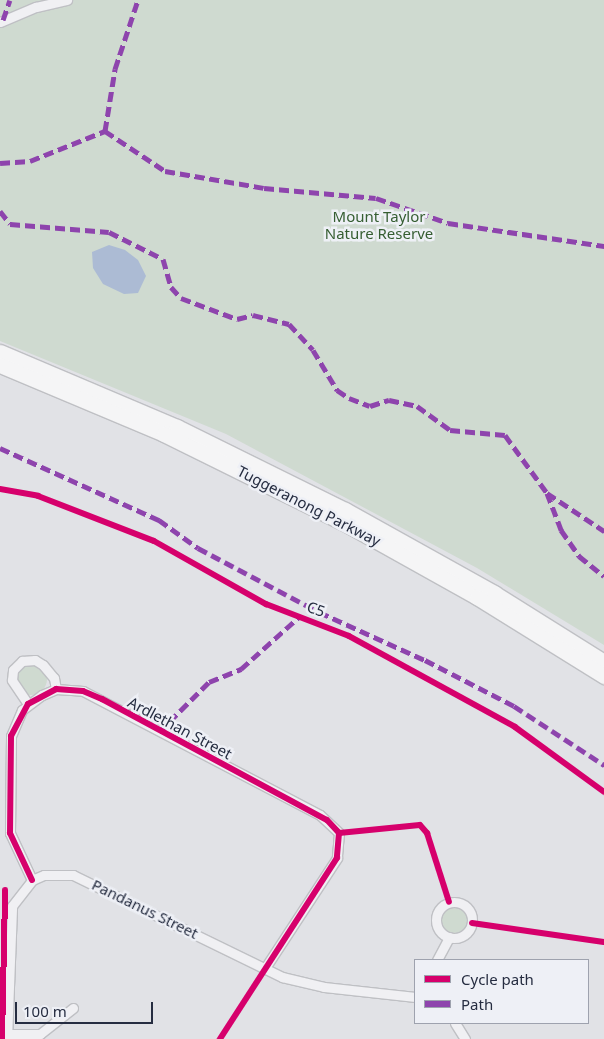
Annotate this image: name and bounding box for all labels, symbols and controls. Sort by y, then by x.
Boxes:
park label: Mount Taylor Nature Reserve [325,207,433,242]
street label: Tuggeranong Parkway [234,462,384,550]
street label: C5 [304,597,328,621]
street label: Ardlethan Street [125,693,235,763]
street label: Pandanus Street [89,876,201,942]
legend [414,959,589,1024]
text: Cycle path [461,969,534,989]
scale bar [18,992,155,1024]
text: Path [461,994,493,1014]
text: 100 m [23,1001,67,1021]

